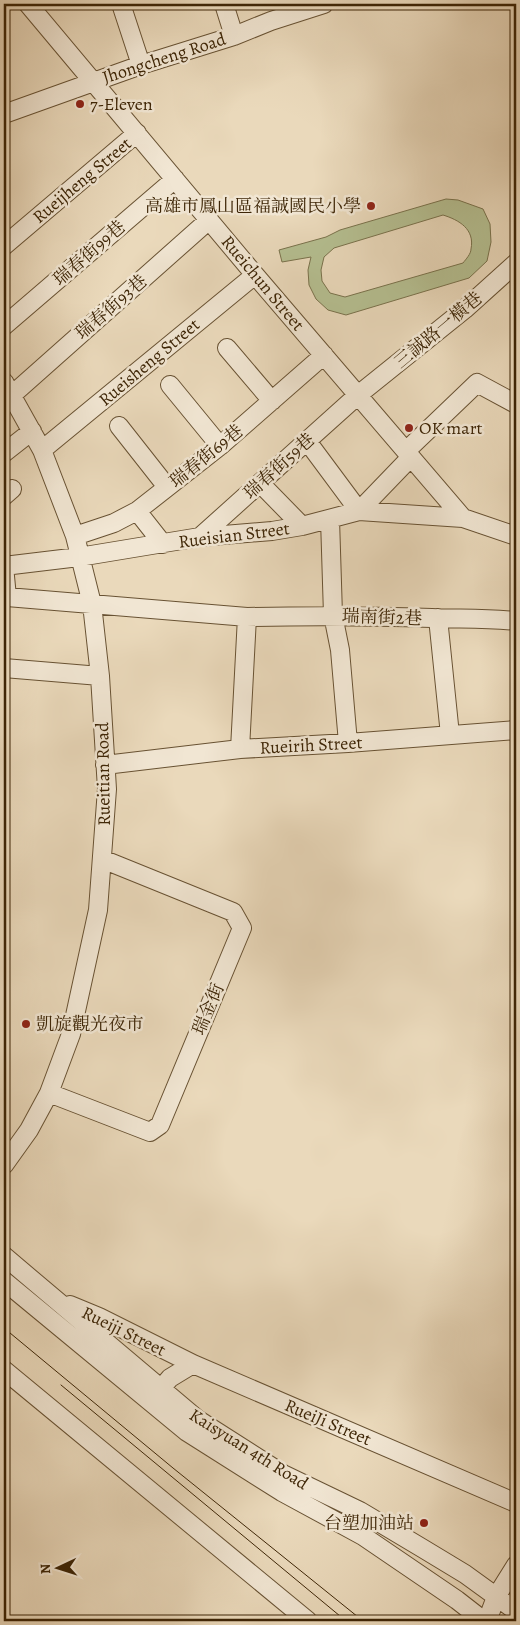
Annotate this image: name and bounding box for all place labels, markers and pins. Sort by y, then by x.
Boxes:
place label: 7-Eleven [90,92,153,116]
marker: 7-Eleven [74,98,86,110]
place label: 高雄市鳳山區福誠國民小學 [145,194,361,218]
marker: 高雄市鳳山區福誠國民小學 [365,200,377,212]
place label: OK mart [419,416,483,440]
marker: OK mart [403,422,415,434]
place label: 凱旋觀光夜市 [36,1012,144,1036]
marker: 凱旋觀光夜市 [20,1018,32,1030]
place label: 台塑加油站 [324,1511,414,1535]
marker: 台塑加油站 [418,1517,430,1529]

